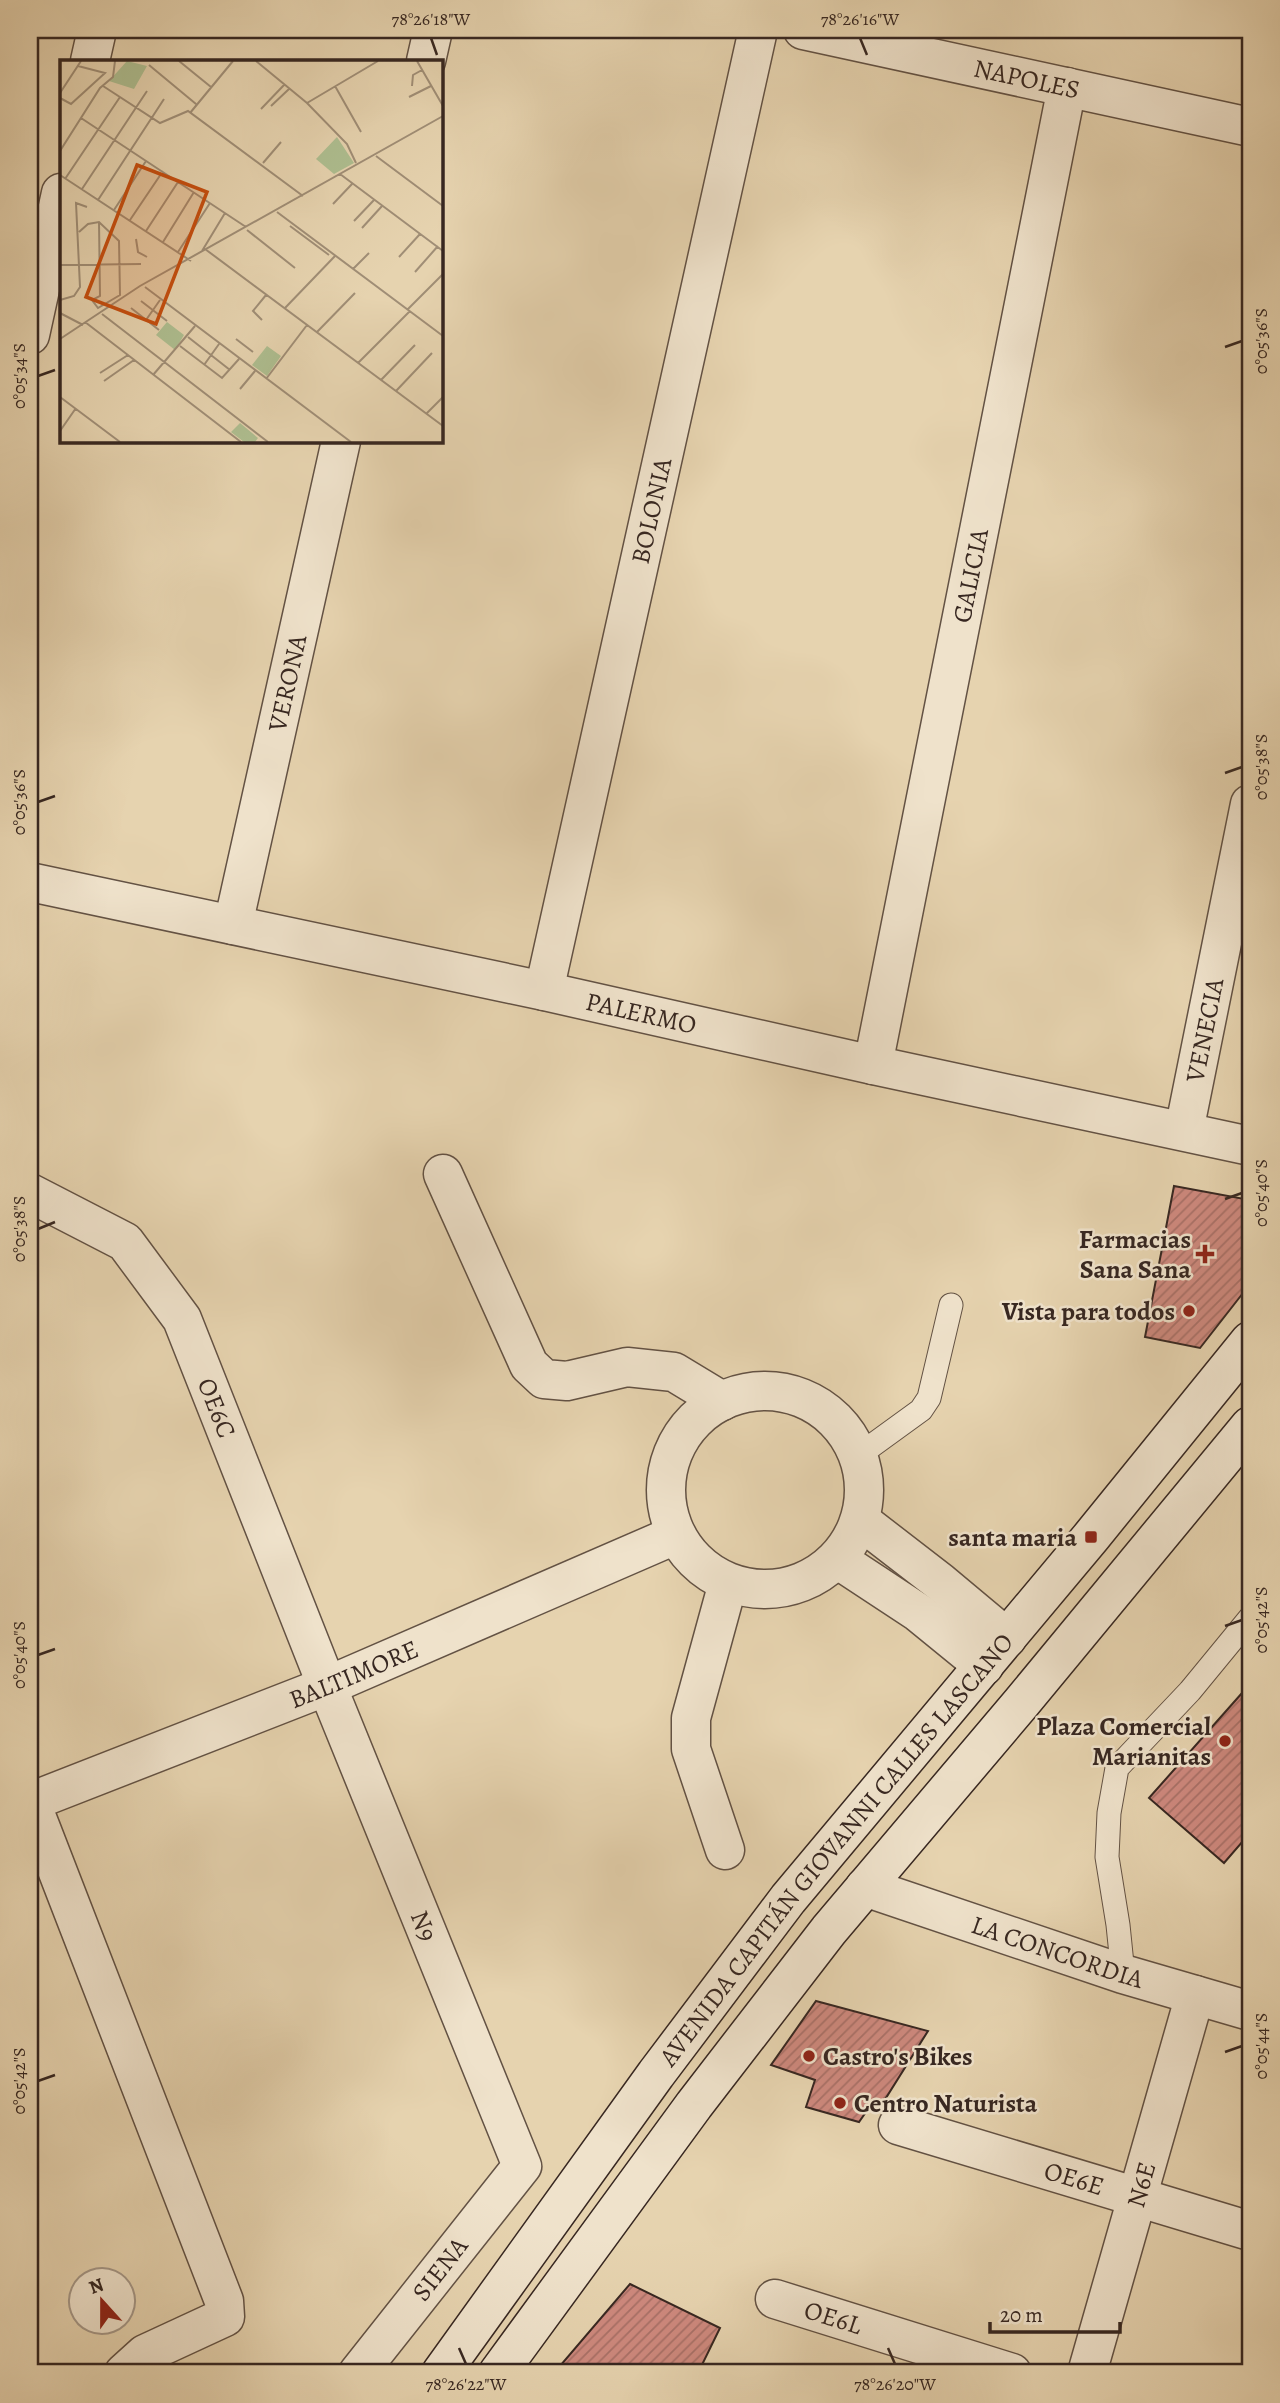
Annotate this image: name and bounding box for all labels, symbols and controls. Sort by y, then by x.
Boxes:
text: 78°26'18"W [392,7,471,31]
text: 78°26'16"W [821,7,899,31]
street label: NAPOLES [970,50,1083,107]
inset map [60,60,443,443]
text: 0°05'36"S [1249,308,1273,374]
text: 0°05'34"S [7,343,31,409]
street label: BOLONIA [622,454,680,567]
street label: GALICIA [944,525,997,626]
street label: VERONA [259,630,315,736]
text: 0°05'38"S [1249,734,1273,800]
text: 0°05'36"S [7,769,31,835]
street label: VENECIA [1177,974,1232,1086]
street label: PALERMO [582,983,700,1042]
text: 0°05'40"S [1249,1159,1273,1227]
text: 0°05'38"S [7,1196,31,1262]
place label: Farmacias Sana Sana [1079,1222,1191,1287]
marker: Farmacias Sana Sana [1197,1246,1213,1262]
place label: Vista para todos [1001,1294,1175,1329]
marker: Vista para todos [1181,1303,1197,1319]
street label: OE6C [189,1373,245,1443]
place label: santa maria [948,1520,1077,1555]
marker: santa maria [1083,1529,1099,1545]
text: 0°05'42"S [1249,1586,1273,1654]
text: 0°05'40"S [7,1621,31,1689]
street label: AVENIDA CAPITÁN GIOVANNI CALLES LASCANO [650,1625,1021,2074]
street label: BALTIMORE [284,1631,424,1717]
place label: Plaza Comercial Marianitas [1036,1709,1211,1774]
marker: Plaza Comercial Marianitas [1217,1733,1233,1749]
street label: N9 [402,1905,446,1946]
street label: LA CONCORDIA [967,1907,1148,1997]
text: 0°05'44"S [1249,2013,1273,2079]
place label: Castro's Bikes [823,2039,973,2074]
text: 0°05'42"S [7,2047,31,2115]
marker: Castro's Bikes [801,2048,817,2064]
place label: Centro Naturista [854,2086,1038,2121]
marker: Centro Naturista [832,2095,848,2111]
street label: OE6E [1040,2153,1108,2204]
street label: N6E [1118,2158,1164,2212]
street label: SIENA [404,2229,477,2308]
north arrow [66,2266,136,2336]
text: N [85,2271,108,2301]
scale bar [990,2291,1119,2335]
street label: OE6L [800,2292,867,2343]
text: 20 m [1000,2301,1043,2329]
text: 78°26'22"W [426,2372,507,2396]
text: 78°26'20"W [854,2372,936,2396]

